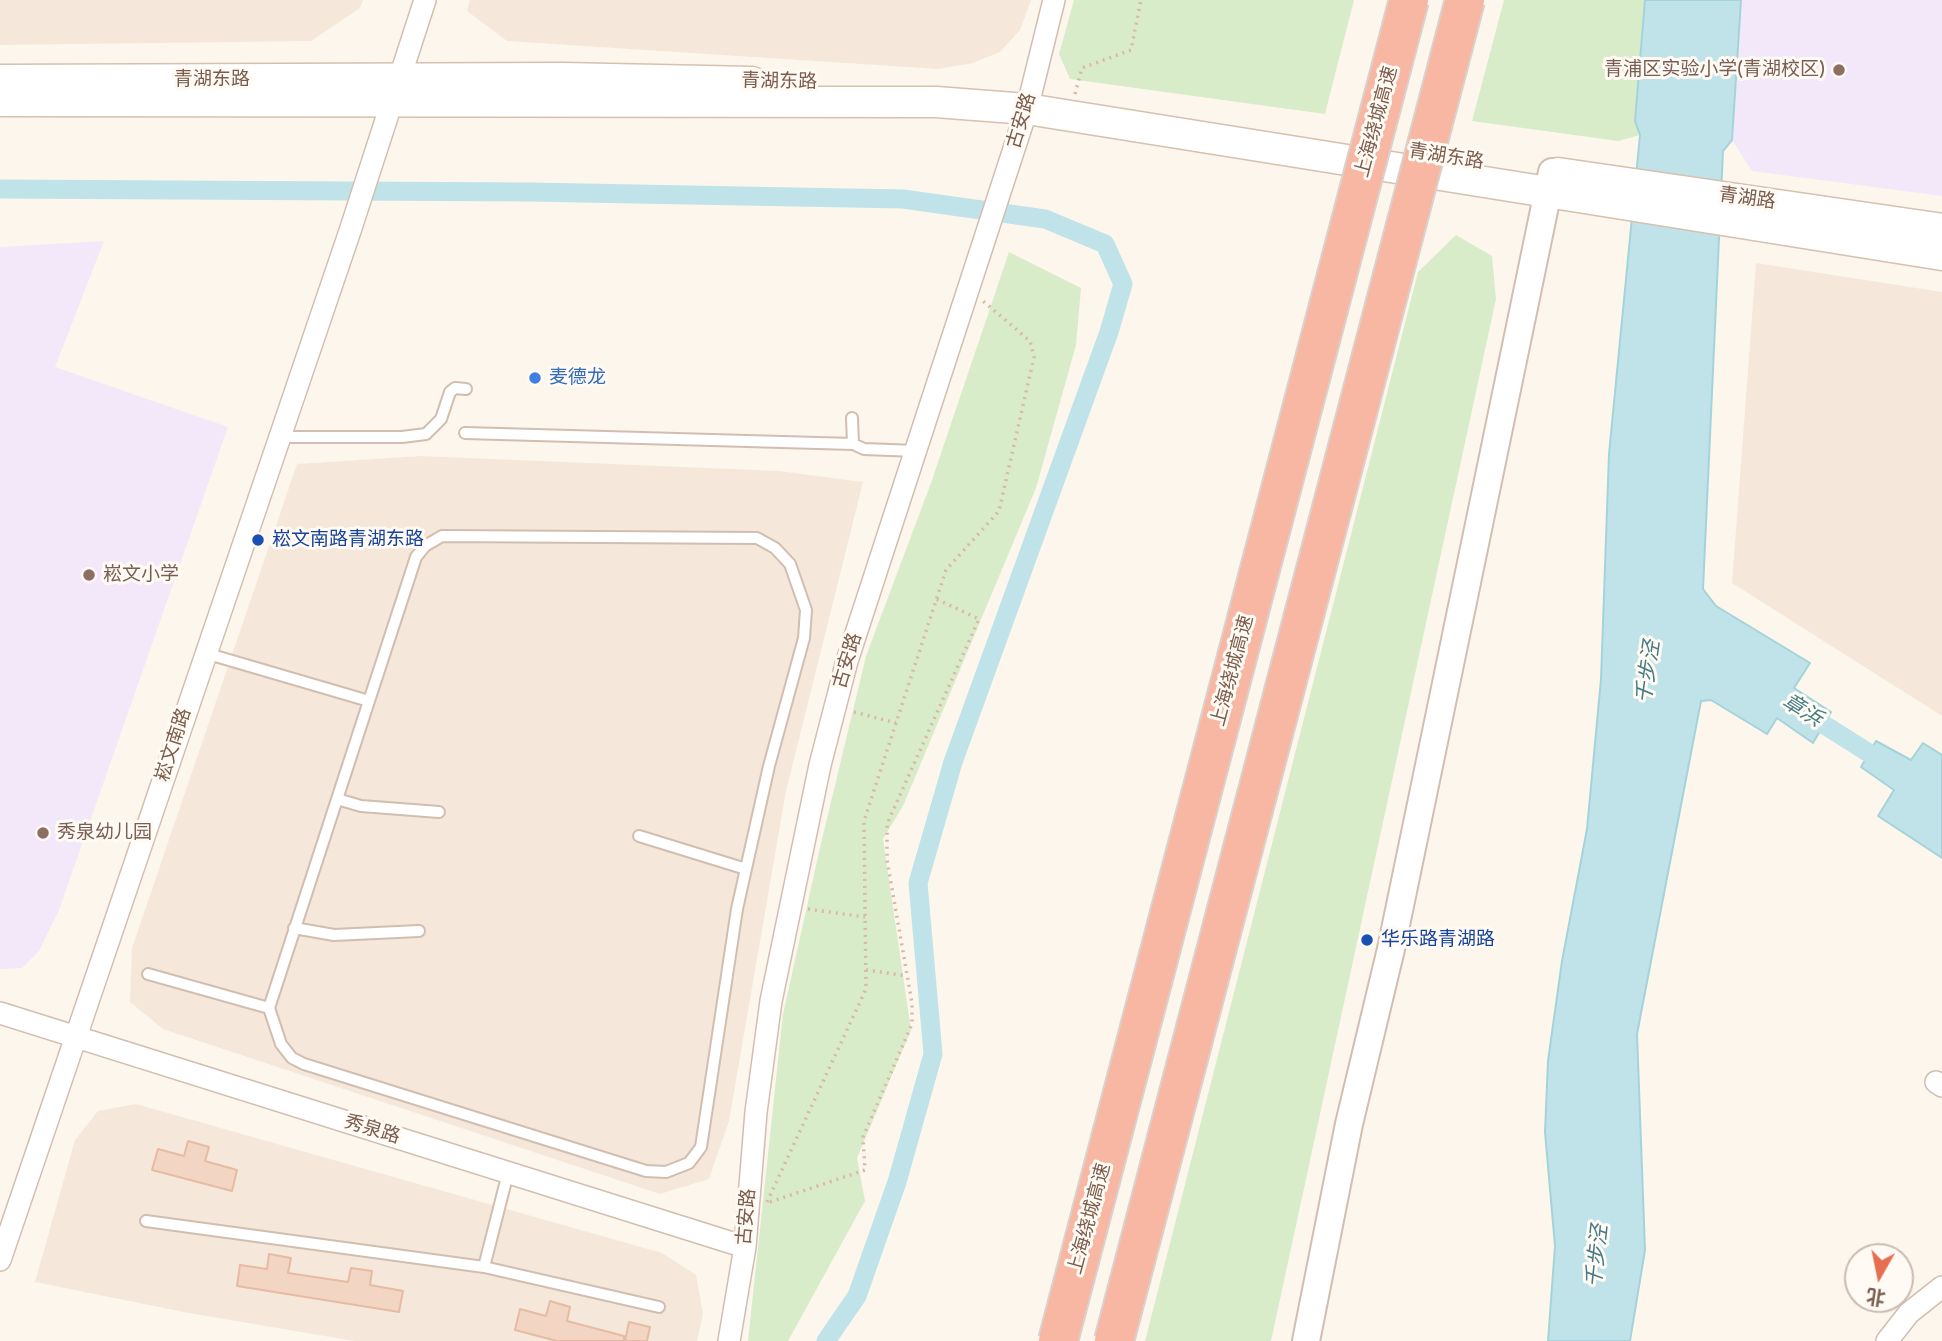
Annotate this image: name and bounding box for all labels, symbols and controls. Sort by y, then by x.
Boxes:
place label: 青浦区实验小学(青湖校区) [1604,59,1825,81]
marker: 青浦区实验小学(青湖校区) [1831,62,1847,78]
street label: 上海绕城高速 [1351,64,1403,180]
street label: 青湖东路 [174,69,250,91]
street label: 青湖东路 [741,70,817,94]
street label: 古安路 [1003,90,1041,152]
street label: 青湖东路 [1407,140,1485,174]
street label: 青湖路 [1717,184,1777,214]
place label: 麦德龙 [549,367,606,389]
marker: 麦德龙 [527,370,543,386]
place label: 崧文南路青湖东路 [272,529,424,551]
marker: 崧文南路青湖东路 [250,532,266,548]
place label: 崧文小学 [103,564,179,586]
marker: 崧文小学 [81,567,97,583]
street label: 上海绕城高速 [1207,613,1259,729]
street label: 古安路 [829,630,867,692]
water label: 千步泾 [1632,639,1666,705]
water label: 章浜 [1778,689,1826,733]
street label: 崧文南路 [151,705,197,785]
place label: 秀泉幼儿园 [57,822,152,844]
marker: 秀泉幼儿园 [35,825,51,841]
place label: 华乐路青湖路 [1381,929,1495,951]
marker: 华乐路青湖路 [1359,932,1375,948]
street label: 秀泉路 [341,1111,403,1149]
street label: 上海绕城高速 [1064,1161,1116,1277]
street label: 古安路 [733,1188,761,1246]
water label: 千步泾 [1582,1223,1614,1289]
north arrow [1844,1243,1914,1313]
text: 北 [1865,1284,1887,1309]

